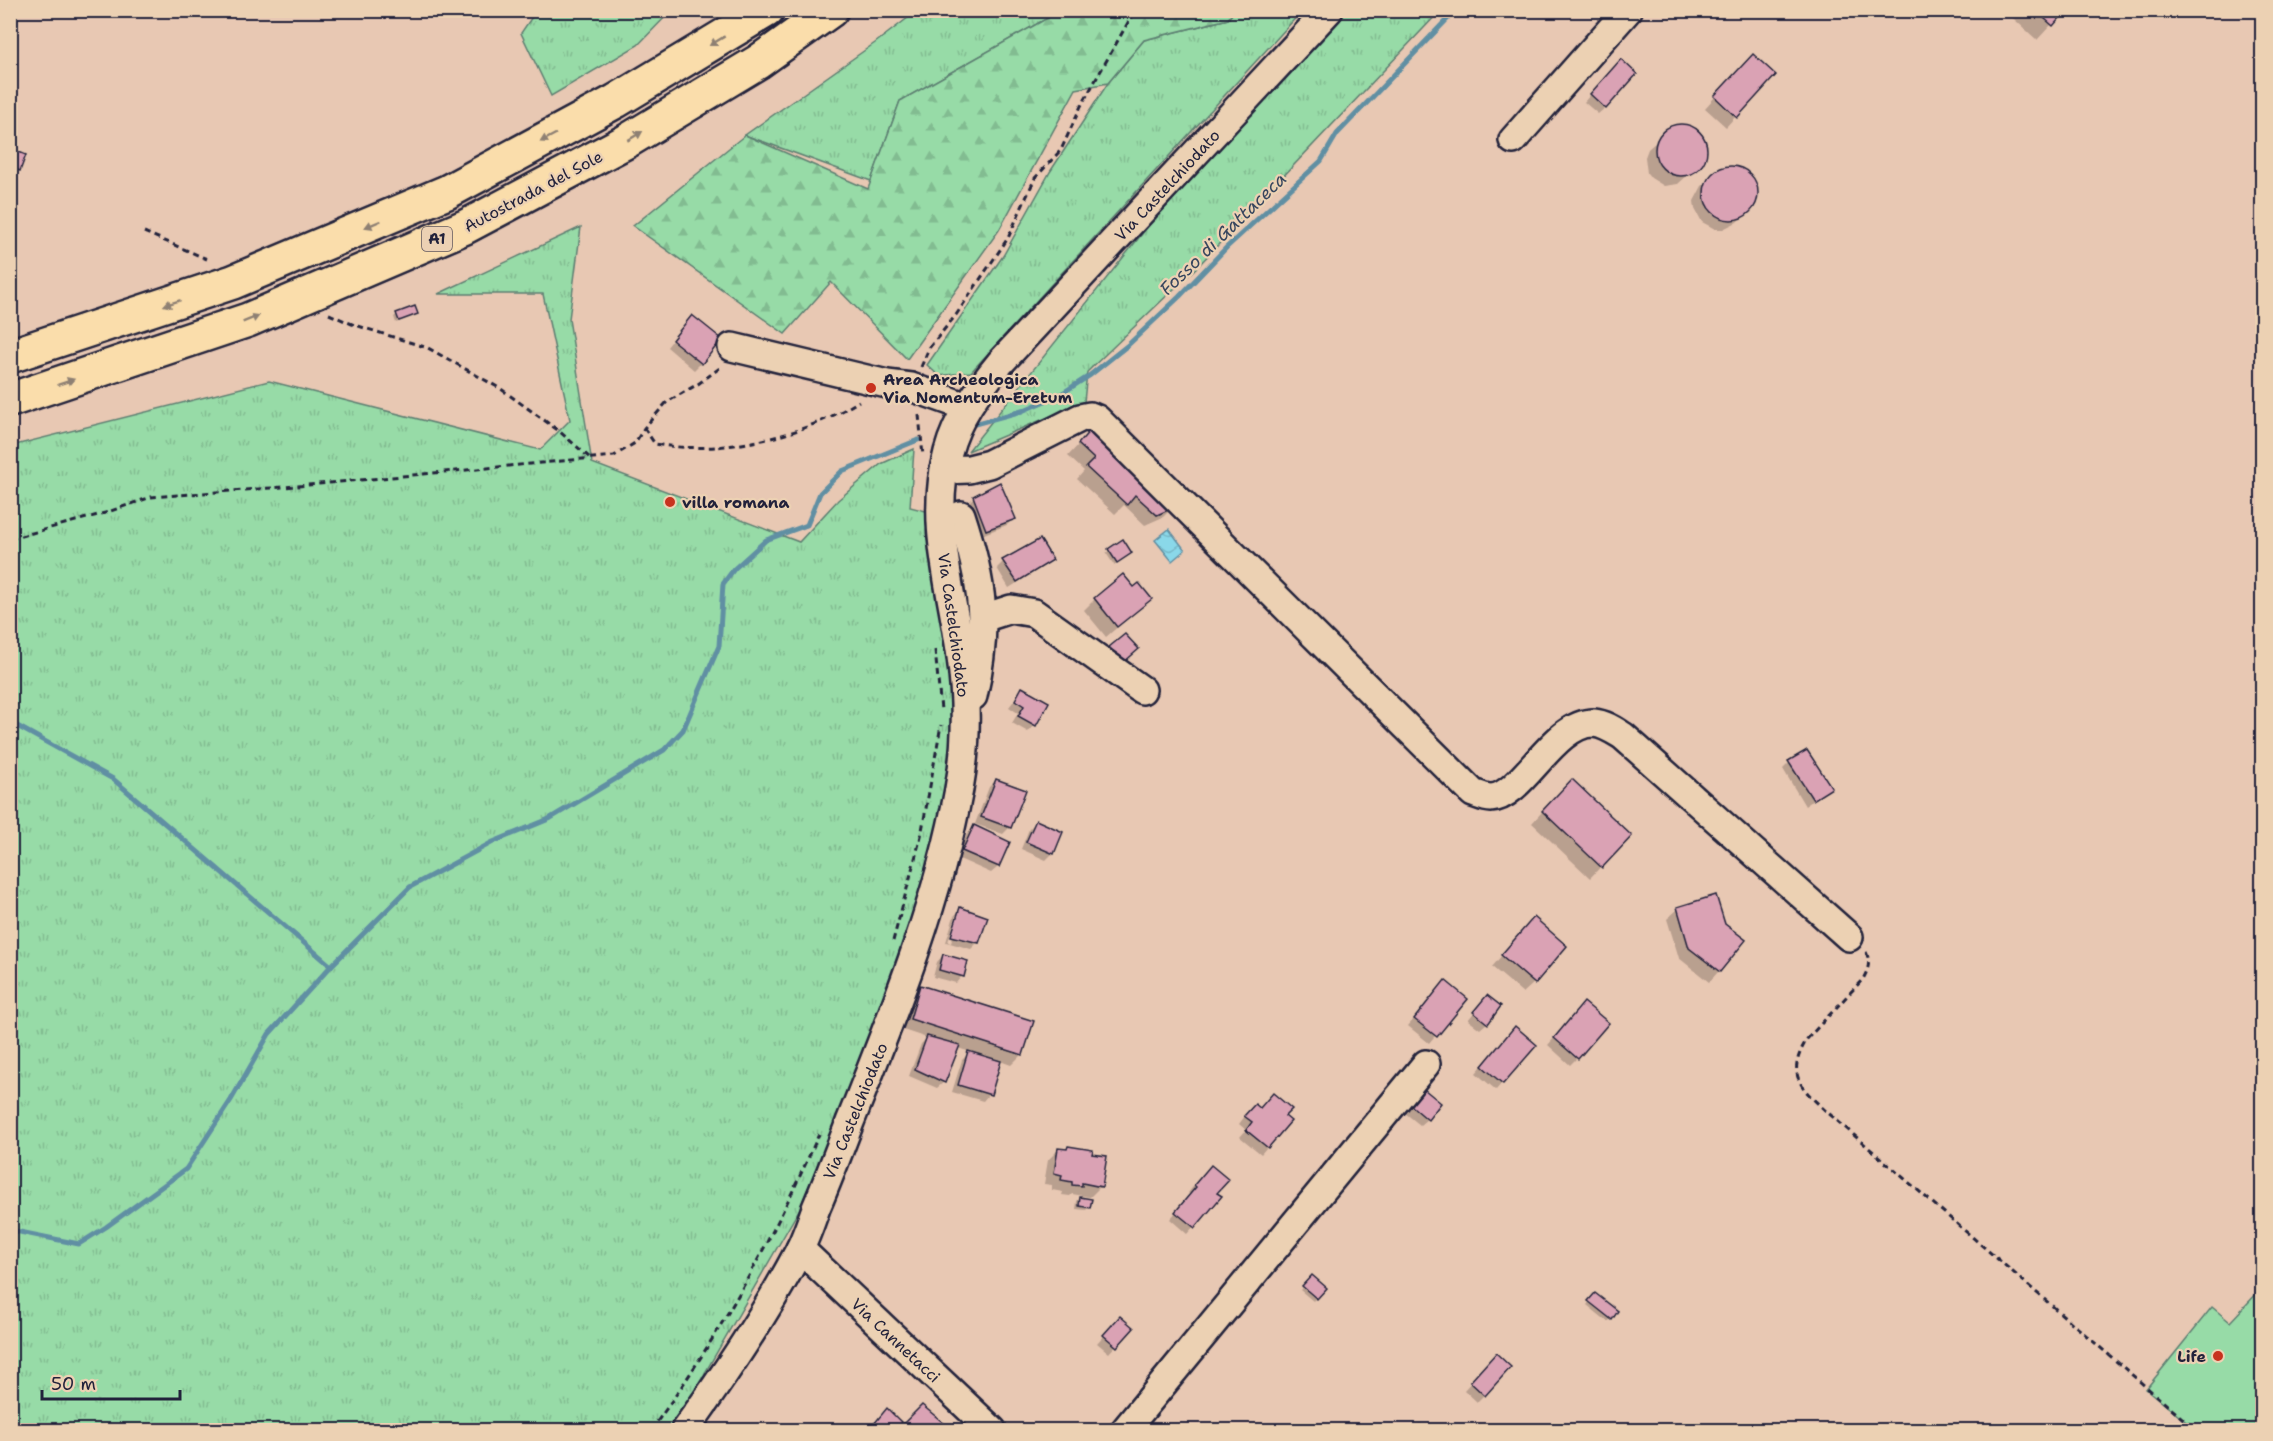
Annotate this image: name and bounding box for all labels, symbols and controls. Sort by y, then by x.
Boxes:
one-way arrow [709,36,725,47]
street label: Via Castelchiodato [1110,125,1225,246]
one-way arrow [627,131,643,142]
one-way arrow [539,133,556,143]
street label: Autostrada del Sole [460,146,606,237]
water label: Fosso di Gattaceca [1154,167,1292,301]
one-way arrow [364,219,381,228]
road number: A1 [422,227,452,251]
one-way arrow [163,299,181,308]
one-way arrow [242,314,260,324]
place label: Area Archeologica Via Nomentum-Eretum [883,369,1073,408]
one-way arrow [57,377,75,386]
marker: Area Archeologica Via Nomentum-Eretum [864,381,878,395]
place label: villa romana [682,492,789,513]
marker: villa romana [663,495,677,509]
street label: Via Castelchiodato [933,552,974,699]
street label: Via Castelchiodato [818,1040,892,1183]
street label: Via Cannetacci [847,1294,945,1387]
place label: Life [2177,1346,2206,1367]
marker: Life [2211,1349,2225,1363]
scale bar [42,1363,180,1401]
text: 50 m [51,1372,96,1396]

